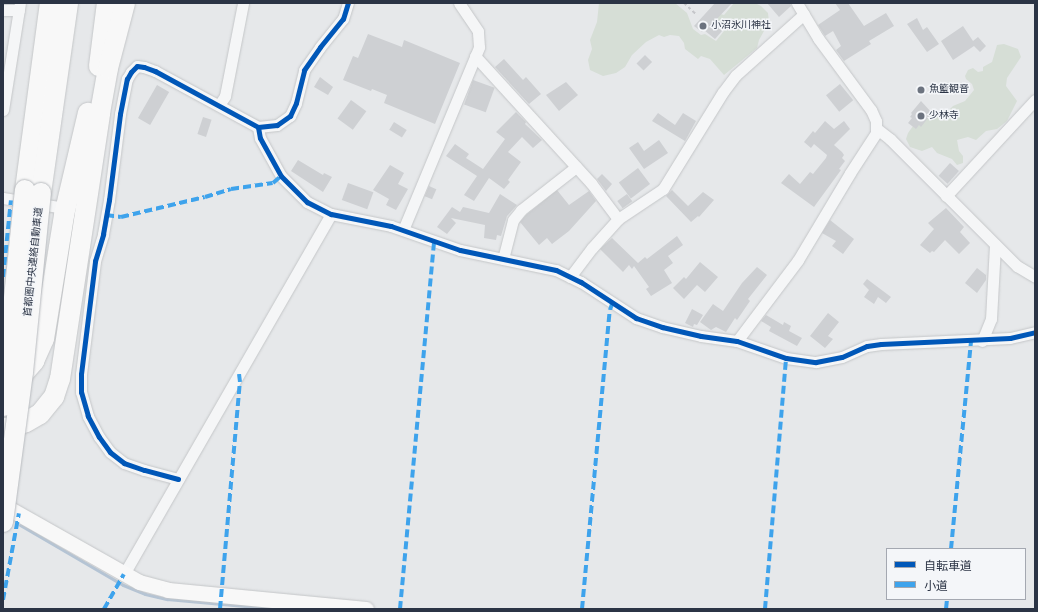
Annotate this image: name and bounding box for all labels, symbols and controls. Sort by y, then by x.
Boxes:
place label: 小沼氷川神社 [711,20,771,32]
marker: 小沼氷川神社 [698,21,708,31]
place label: 魚籃観音 [929,84,969,96]
marker: 魚籃観音 [916,85,926,95]
place label: 少林寺 [929,110,959,122]
marker: 少林寺 [916,111,926,121]
street label: 首都圏中央連絡自動車道 [22,207,46,317]
legend [886,548,1026,600]
text: 自転車道 [924,559,972,573]
text: 小道 [924,579,948,593]

